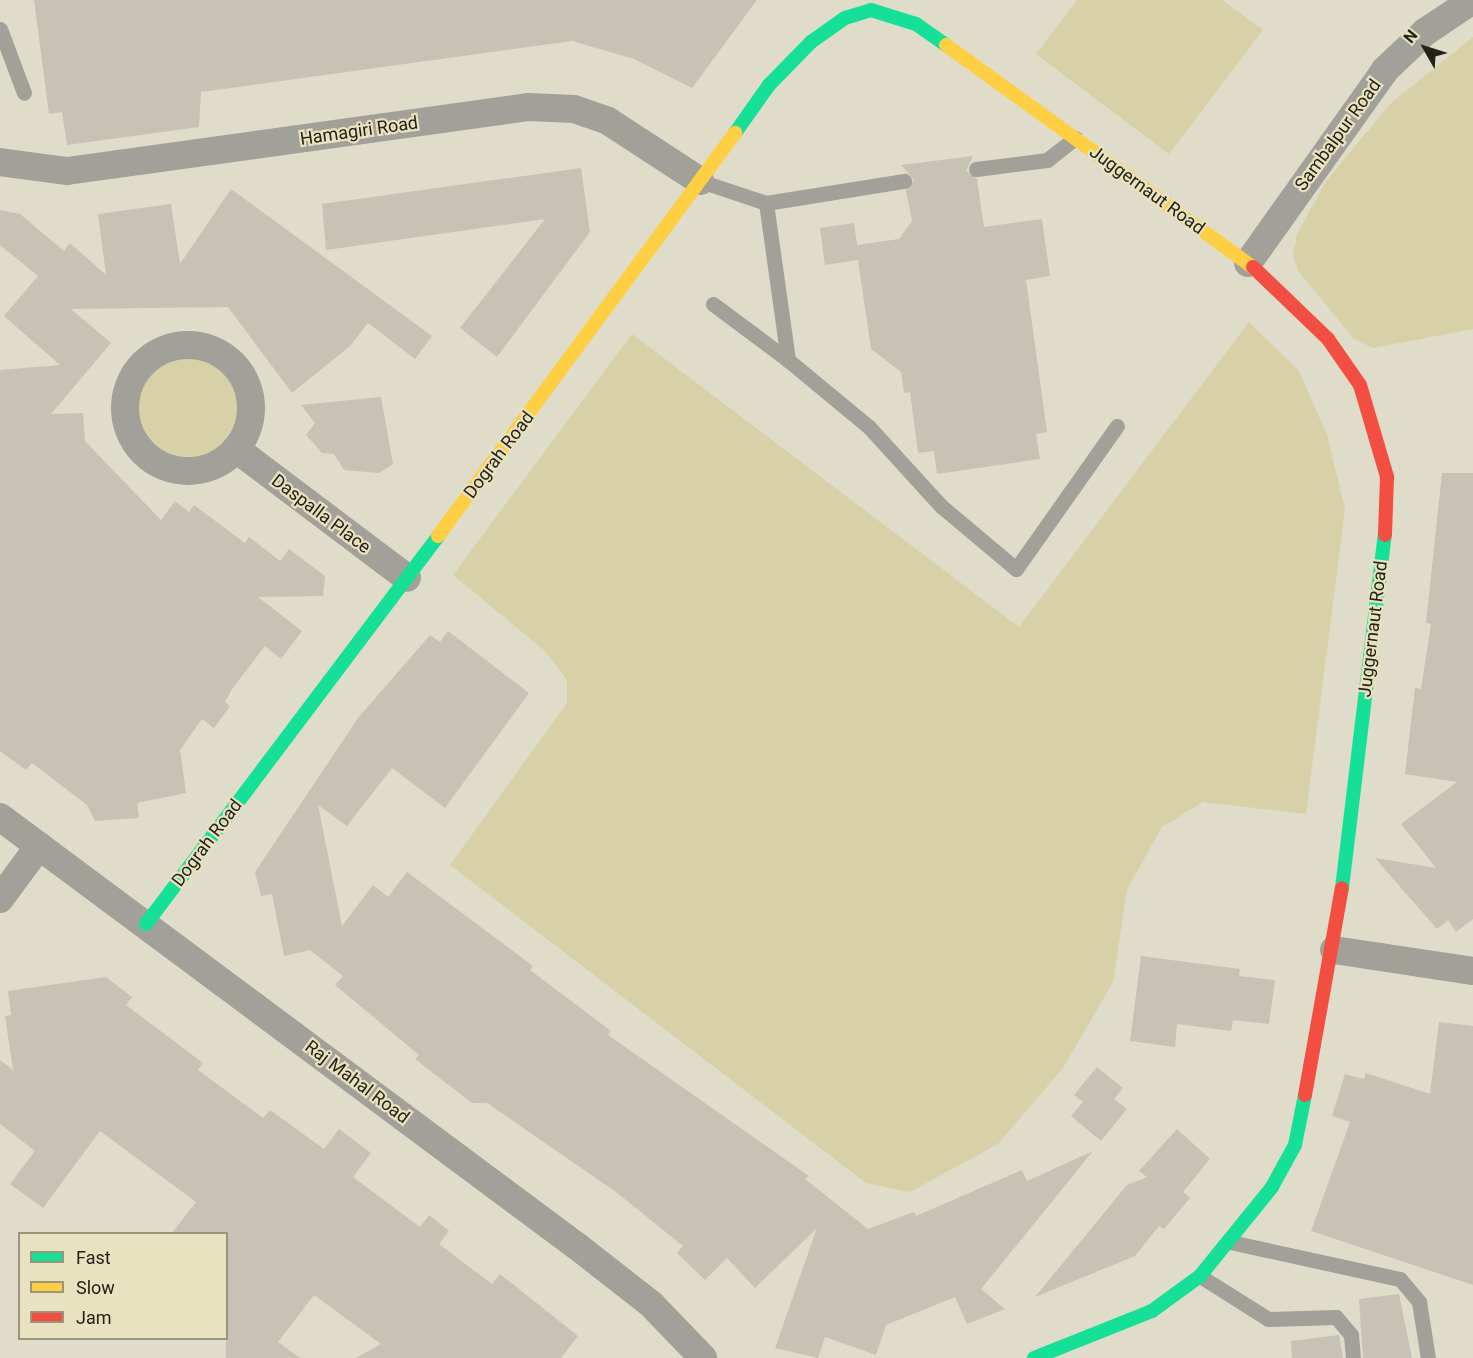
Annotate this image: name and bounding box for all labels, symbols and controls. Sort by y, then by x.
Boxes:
north arrow [1395,18,1455,78]
text: N [1400,26,1422,47]
street label: Sambalpur Road [1290,75,1386,195]
street label: Hamagiri Road [299,112,419,150]
street label: Juggernaut Road [1085,141,1209,239]
street label: Dograh Road [459,407,539,503]
street label: Daspalla Place [267,470,375,558]
street label: Juggernaut Road [1354,560,1392,698]
street label: Dograh Road [167,795,247,891]
street label: Raj Mahal Road [301,1036,413,1128]
legend [18,1232,228,1340]
text: Fast [76,1247,111,1268]
text: Slow [76,1277,115,1298]
text: Jam [76,1307,112,1328]

